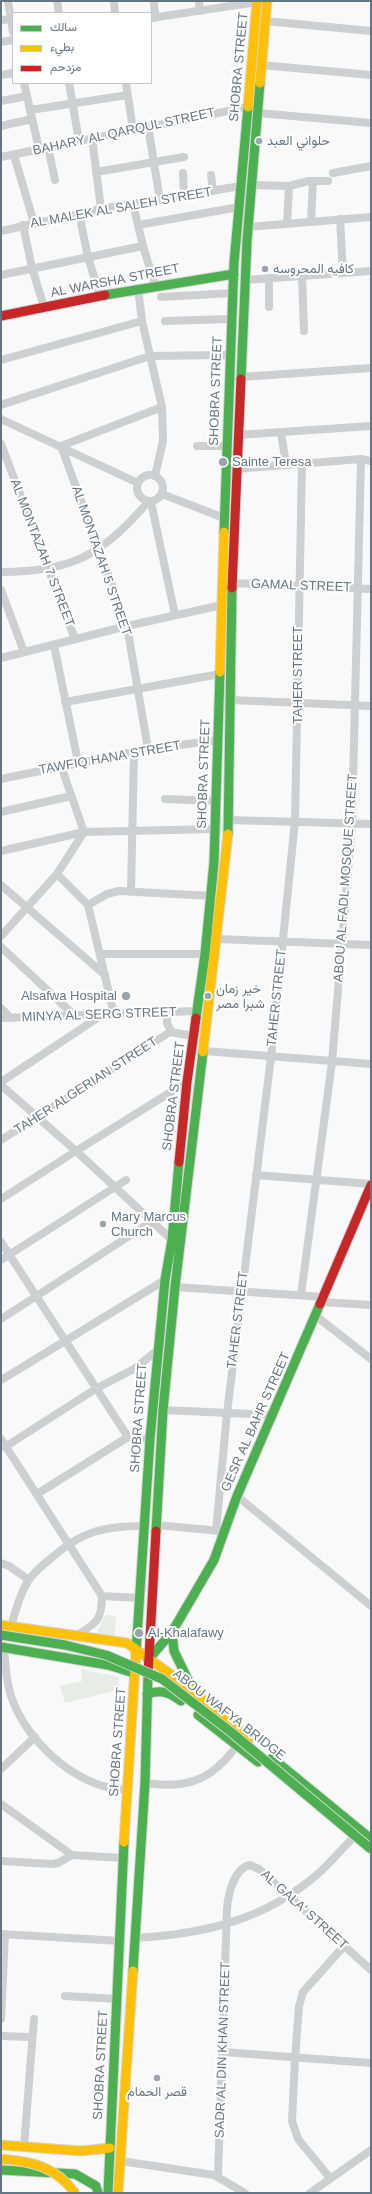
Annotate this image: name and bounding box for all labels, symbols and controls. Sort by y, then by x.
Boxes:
legend [12,12,152,84]
street label: SHOBRA STREET [226,12,252,122]
text: سالك [50,20,77,34]
text: بطيء [50,40,74,54]
text: مزدحم [50,60,81,74]
street label: BAHARY AL QARQUL STREET [31,105,217,159]
place label: حلواني العبد [267,133,330,149]
marker: حلواني العبد [254,136,264,146]
street label: AL MALEK AL SALEH STREET [29,184,213,232]
street label: AL WARSHA STREET [49,261,181,301]
place label: كافيه المحروسه [273,261,354,277]
marker: كافيه المحروسه [260,264,270,274]
street label: SHOBRA STREET [206,336,226,446]
place label: Sainte Teresa [232,454,311,470]
marker: Sainte Teresa [217,456,229,468]
street label: AL MONTAZAH 7 STREET [7,477,77,629]
street label: AL MONTAZAH 5 STREET [68,484,134,638]
street label: GAMAL STREET [251,576,351,596]
street label: TAHER STREET [290,626,306,724]
street label: SHOBRA STREET [194,719,214,829]
street label: TAWFIQ HANA STREET [38,738,182,778]
street label: ABOU AL FADL MOSQUE STREET [331,773,361,983]
street label: TAHER STREET [264,948,290,1048]
place label: خير زمان شبرا مصر [216,981,265,1012]
place label: Alsafwa Hospital [21,988,117,1004]
marker: Alsafwa Hospital [120,990,132,1002]
marker: خير زمان شبرا مصر [203,991,213,1001]
street label: MINYA AL SERG STREET [21,1004,177,1026]
street label: TAHER ALGERIAN STREET [12,1034,160,1138]
street label: SHOBRA STREET [160,1041,188,1151]
place label: Mary Marcus Church [111,1209,186,1240]
marker: Mary Marcus Church [98,1219,108,1229]
street label: TAHER STREET [224,1270,252,1370]
street label: GESR AL BAHR STREET [218,1350,294,1494]
street label: SHOBRA STREET [127,1363,151,1473]
place label: Al-Khalafawy [148,1625,224,1641]
marker: Al-Khalafawy [133,1627,145,1639]
street label: ABOU WAFYA BRIDGE [170,1666,288,1764]
street label: SHOBRA STREET [106,1687,130,1797]
street label: AL GALA' STREET [257,1867,351,1953]
street label: SADR AL DIN KHAN STREET [212,1962,234,2138]
street label: SHOBRA STREET [90,2010,112,2120]
marker: قصر الحمام [152,2073,162,2083]
place label: قصر الحمام [127,2084,187,2100]

